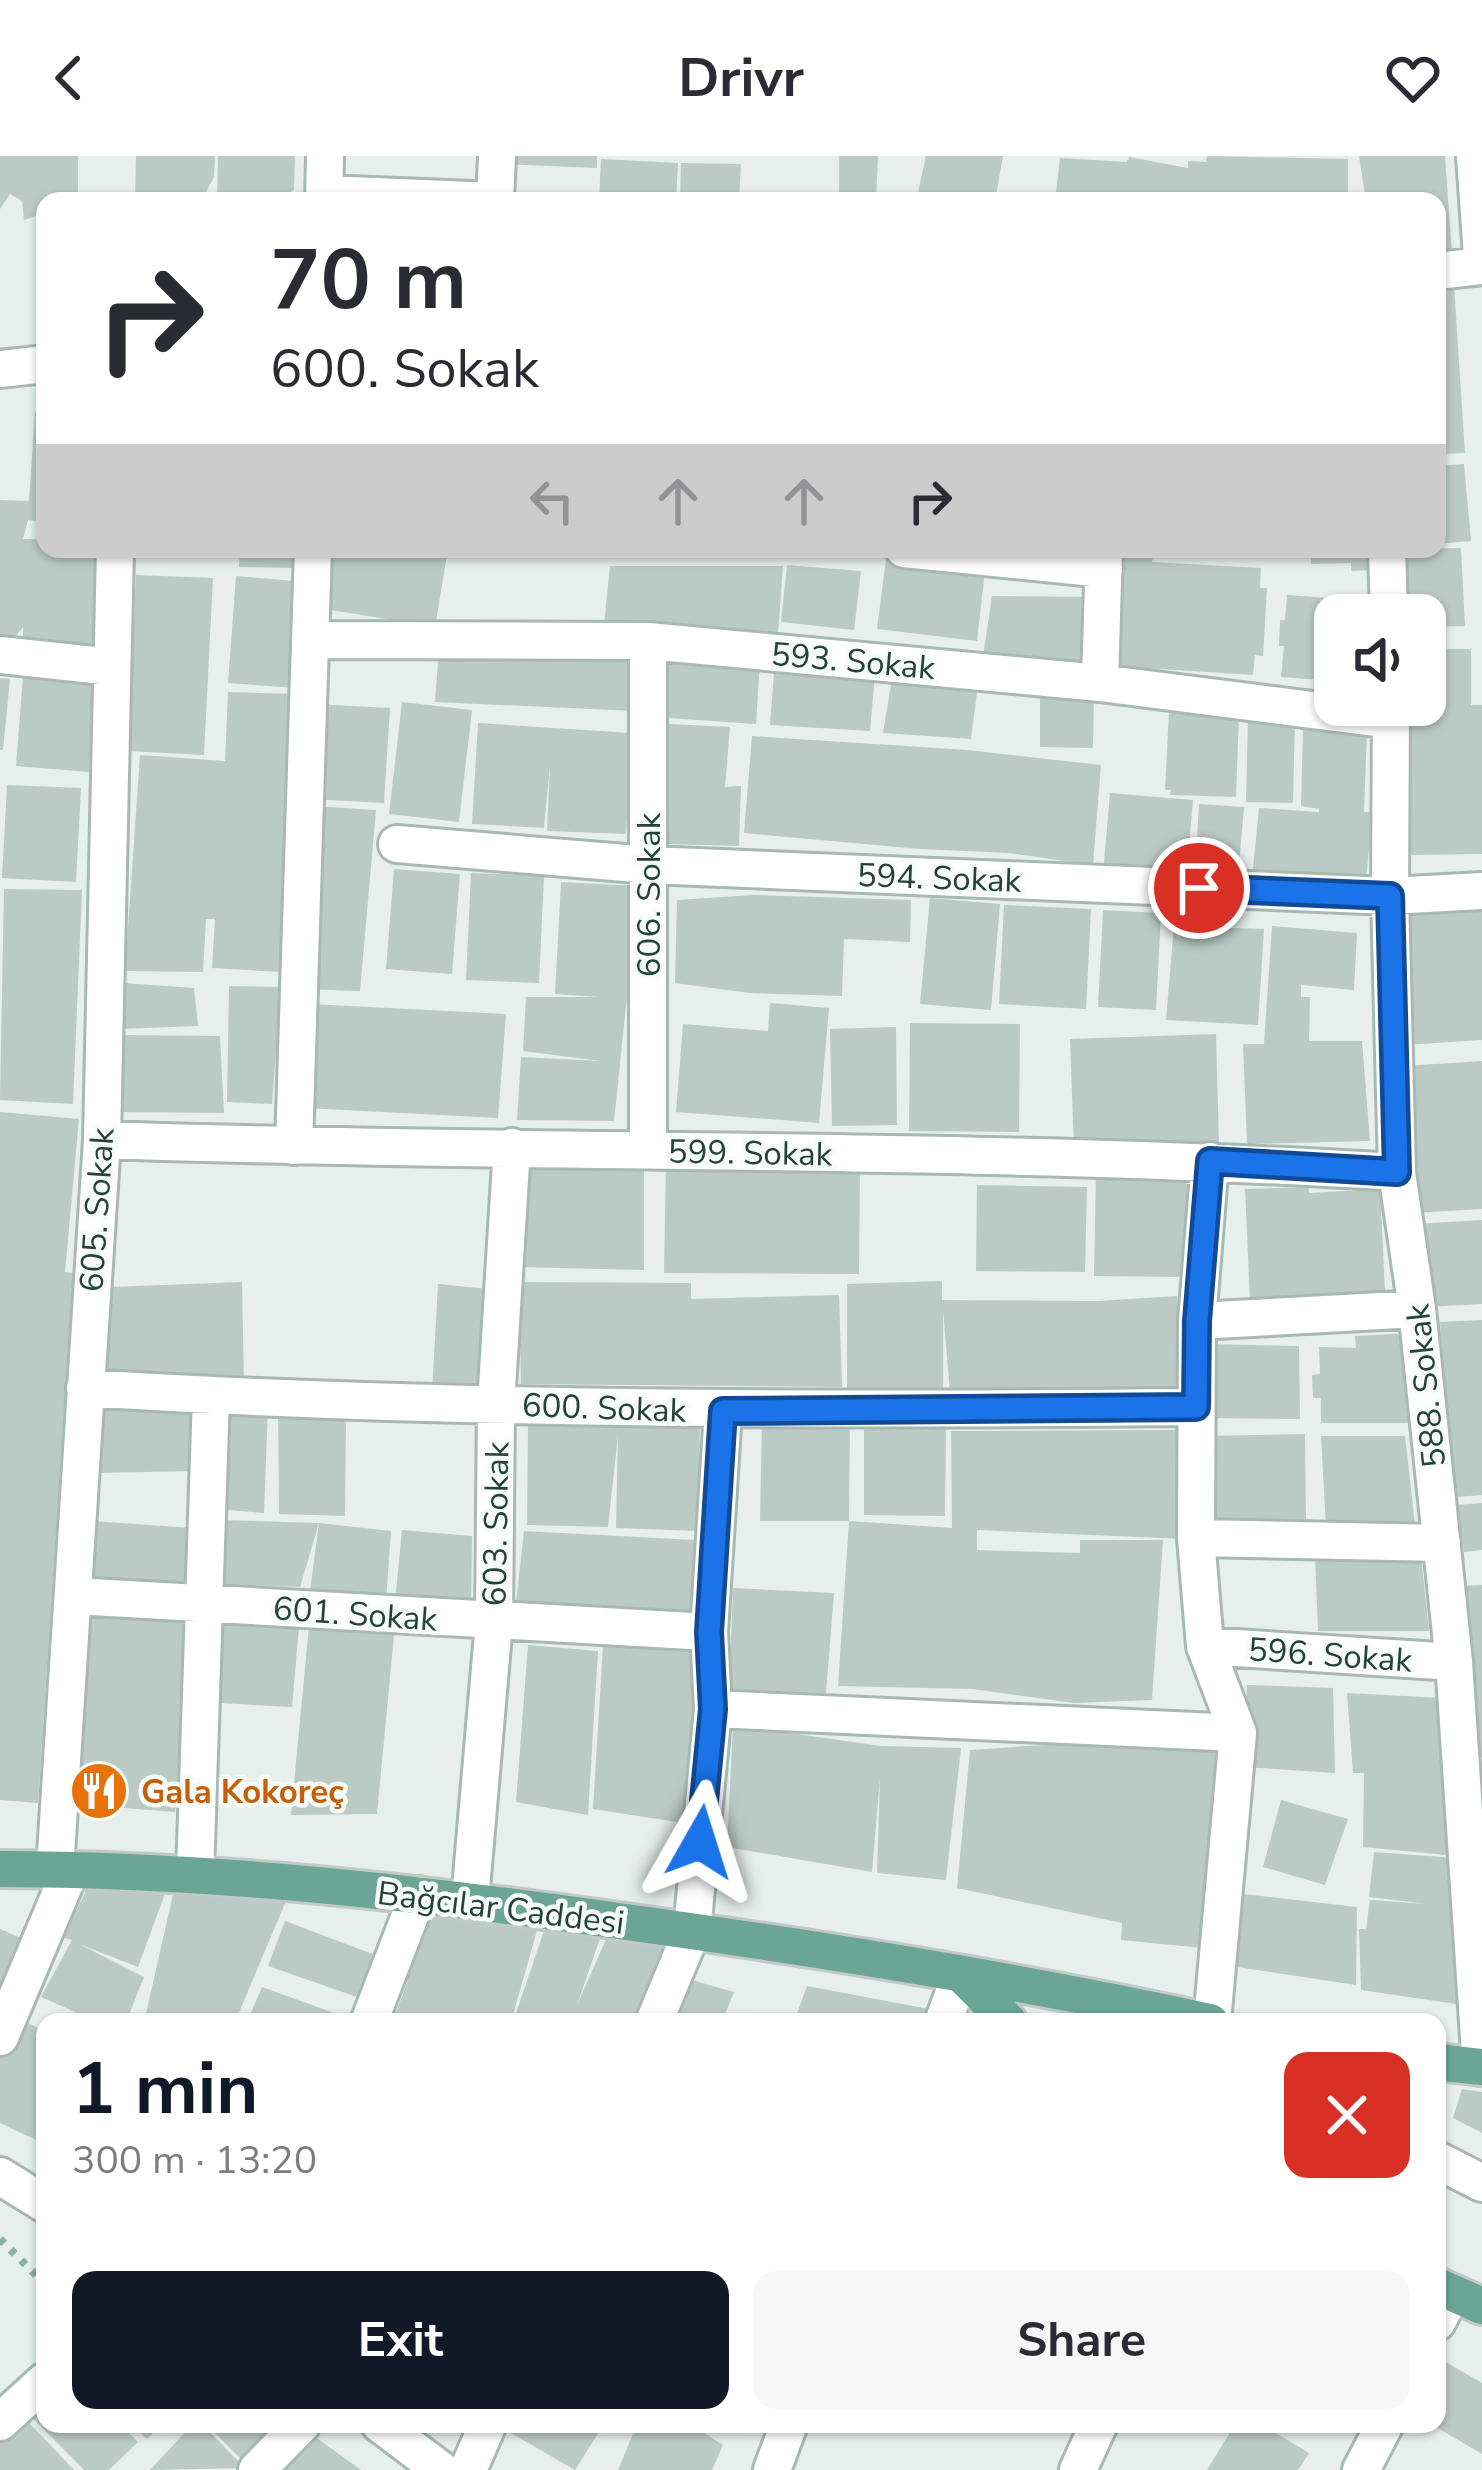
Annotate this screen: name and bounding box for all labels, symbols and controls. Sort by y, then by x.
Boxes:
text: Drivr [678,41,804,115]
icon: back [36,45,102,111]
icon: heart [1380,45,1446,111]
text: 70 m [270,223,467,338]
icon: right [72,240,228,396]
text: 600. Sokak [270,332,539,406]
icon: left [519,468,585,534]
icon: ahead [645,468,711,534]
icon: ahead [771,468,837,534]
icon: right [897,468,963,534]
map controls [1314,594,1446,726]
button: sound [1314,594,1446,726]
street label: 593. Sokak [769,632,937,691]
street label: 606. Sokak [627,812,672,977]
pin [1148,837,1250,939]
street label: 594. Sokak [856,853,1022,904]
icon: arrive [1166,855,1232,921]
street label: 605. Sokak [69,1126,126,1294]
street label: 599. Sokak [667,1130,833,1177]
street label: 588. Sokak [1395,1301,1457,1470]
street label: 600. Sokak [521,1383,687,1434]
street label: 603. Sokak [473,1441,520,1607]
street label: 601. Sokak [271,1586,439,1643]
street label: 596. Sokak [1246,1627,1414,1684]
restaurant icon: Gala Kokoreç [68,1760,130,1822]
place label: Gala Kokoreç [141,1770,344,1815]
position arrow [637,1779,763,1905]
street label: Bağcılar Caddesi [375,1871,627,1946]
text: 1 min [72,2040,258,2138]
button: close [1284,2052,1410,2178]
text: 300 m · 13:20 [72,2134,317,2187]
button: Exit [72,2271,729,2409]
button: Share [753,2271,1410,2409]

